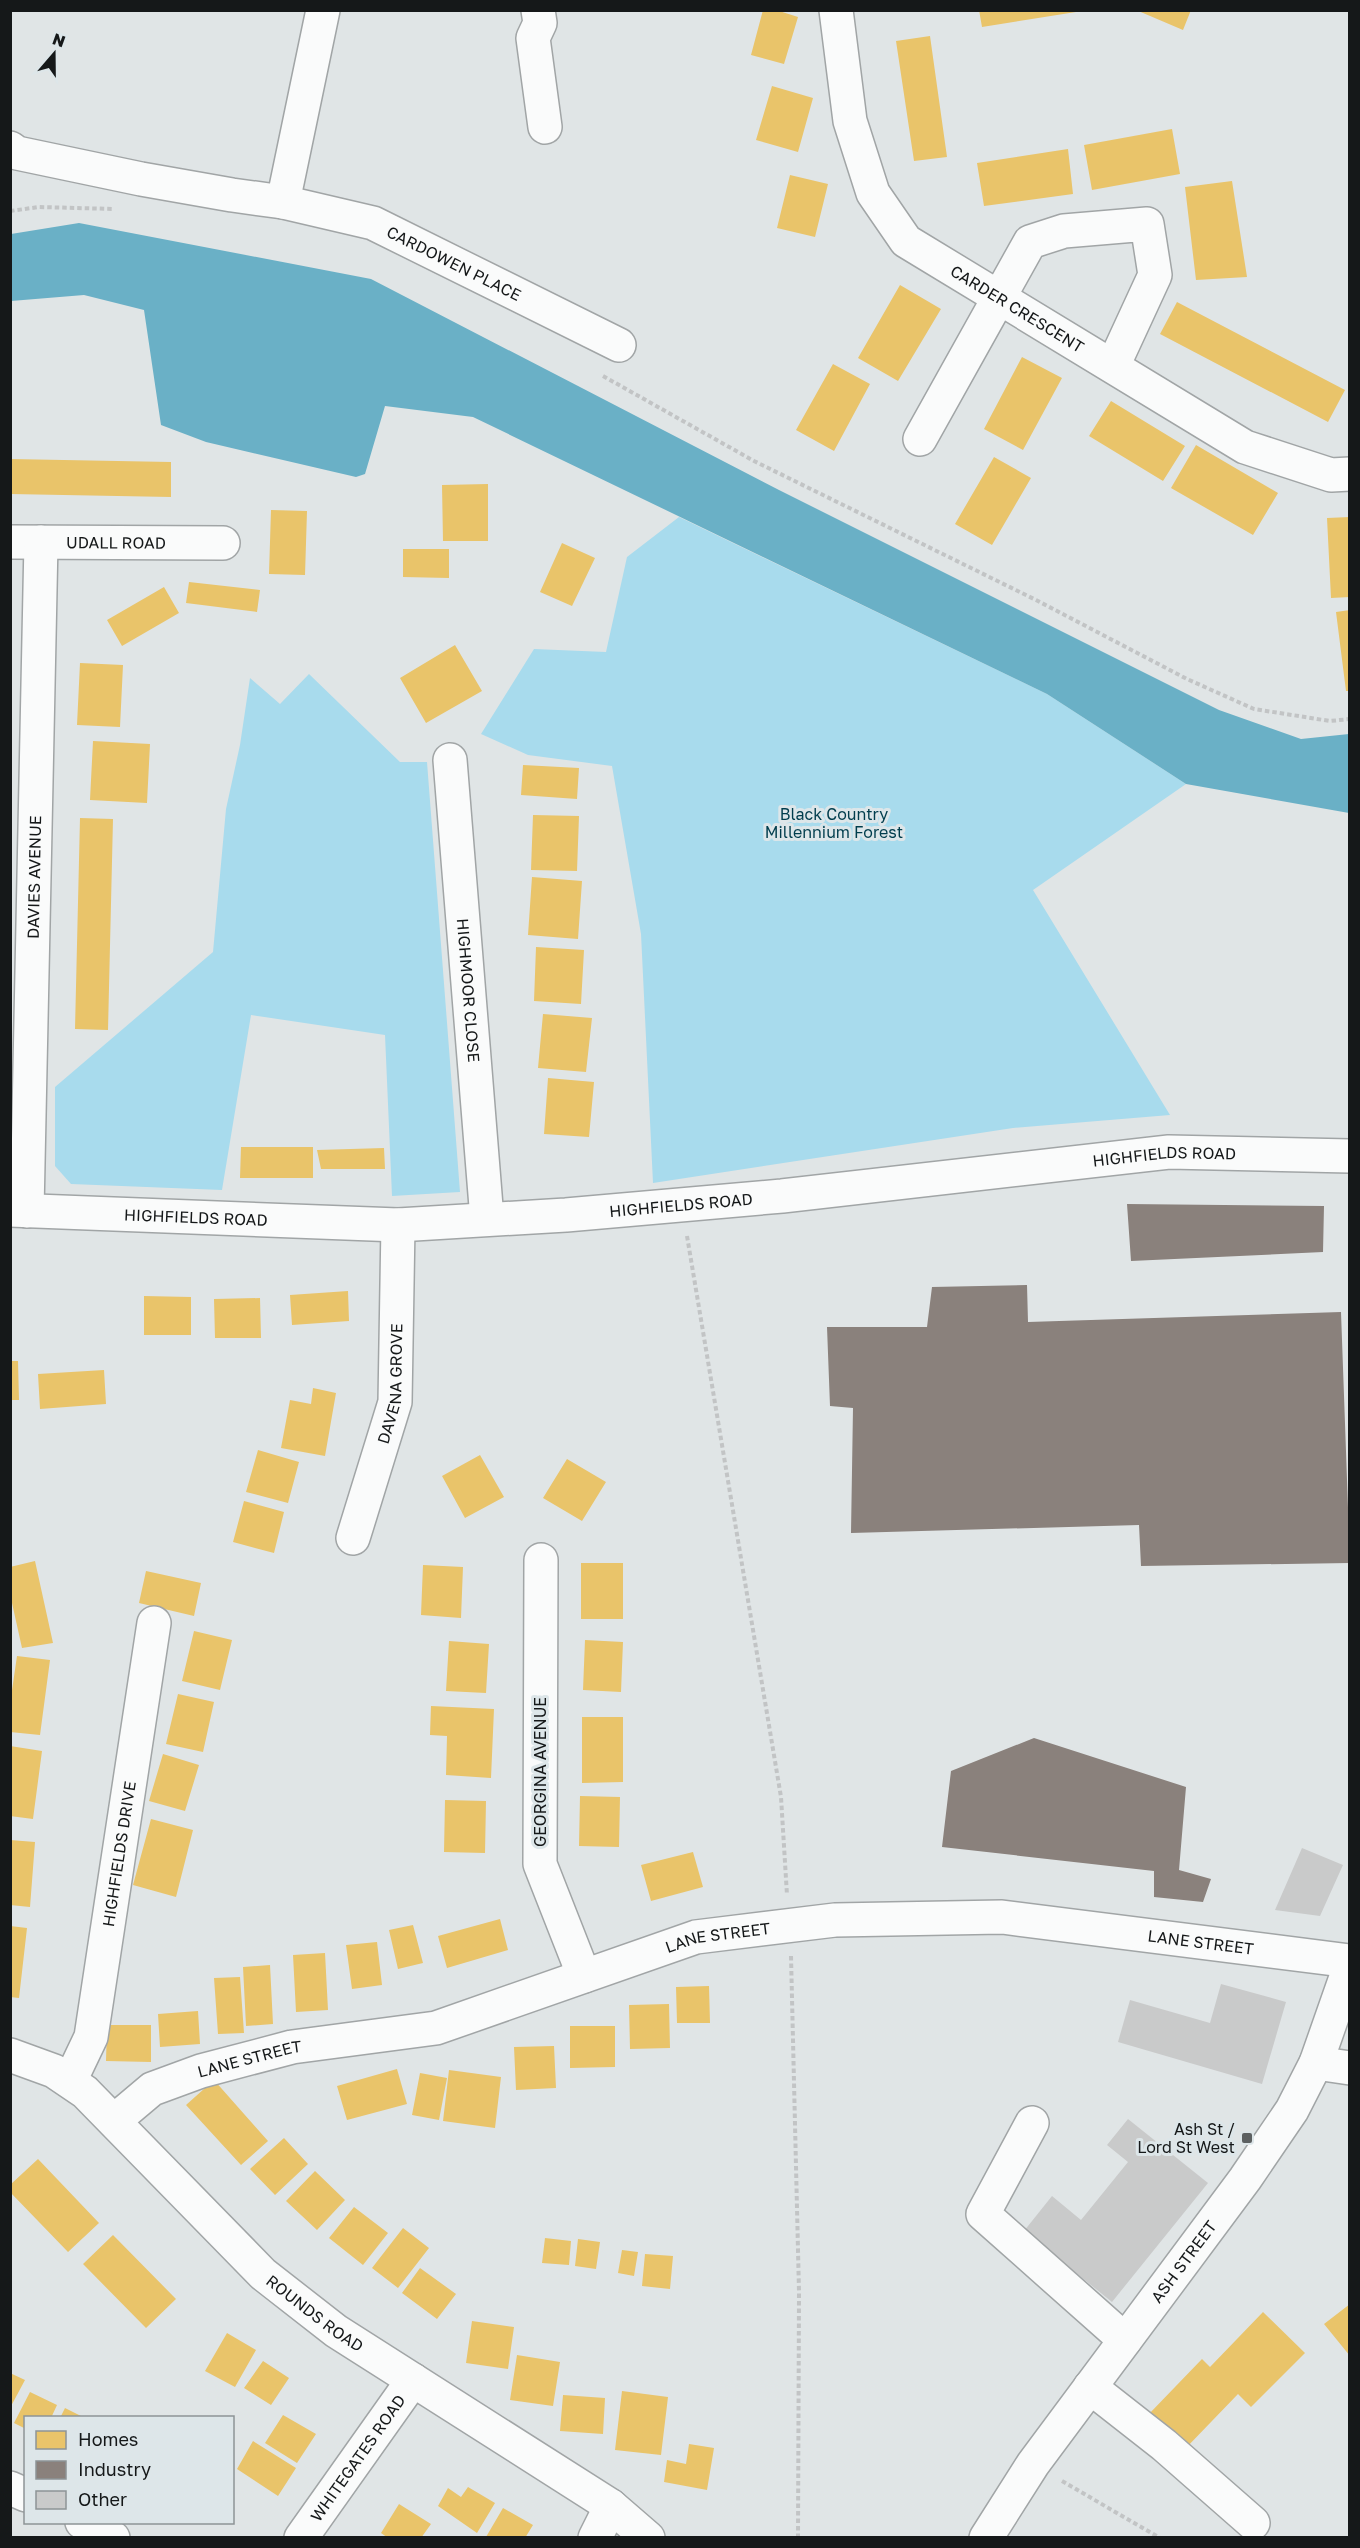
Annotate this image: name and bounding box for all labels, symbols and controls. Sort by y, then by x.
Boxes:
north arrow [24,24,84,84]
text: N [50,28,68,51]
street label: CARDOWEN PLACE [383,221,525,305]
street label: CARDER CRESCENT [947,260,1088,357]
street label: UDALL ROAD [66,532,166,553]
park label: Black Country Millennium Forest [765,804,903,842]
street label: DAVIES AVENUE [23,815,45,939]
street label: HIGHMOOR CLOSE [453,918,484,1063]
street label: HIGHFIELDS ROAD [1091,1142,1236,1171]
street label: HIGHFIELDS ROAD [608,1189,754,1221]
street label: HIGHFIELDS ROAD [124,1204,268,1230]
street label: DAVENA GROVE [373,1323,406,1446]
street label: GEORGINA AVENUE [530,1697,550,1847]
street label: HIGHFIELDS DRIVE [98,1780,140,1928]
street label: LANE STREET [662,1918,771,1957]
street label: LANE STREET [1146,1925,1255,1959]
street label: LANE STREET [195,2036,303,2082]
place label: Ash St / Lord St West [1137,2119,1235,2157]
marker: Ash St / Lord St West [1240,2131,1254,2145]
street label: ASH STREET [1146,2216,1221,2307]
street label: ROUNDS ROAD [262,2270,367,2356]
street label: WHITEGATES ROAD [306,2391,409,2525]
legend [24,2416,234,2524]
text: Homes [78,2428,138,2450]
text: Industry [78,2458,151,2480]
text: Other [78,2488,127,2510]

